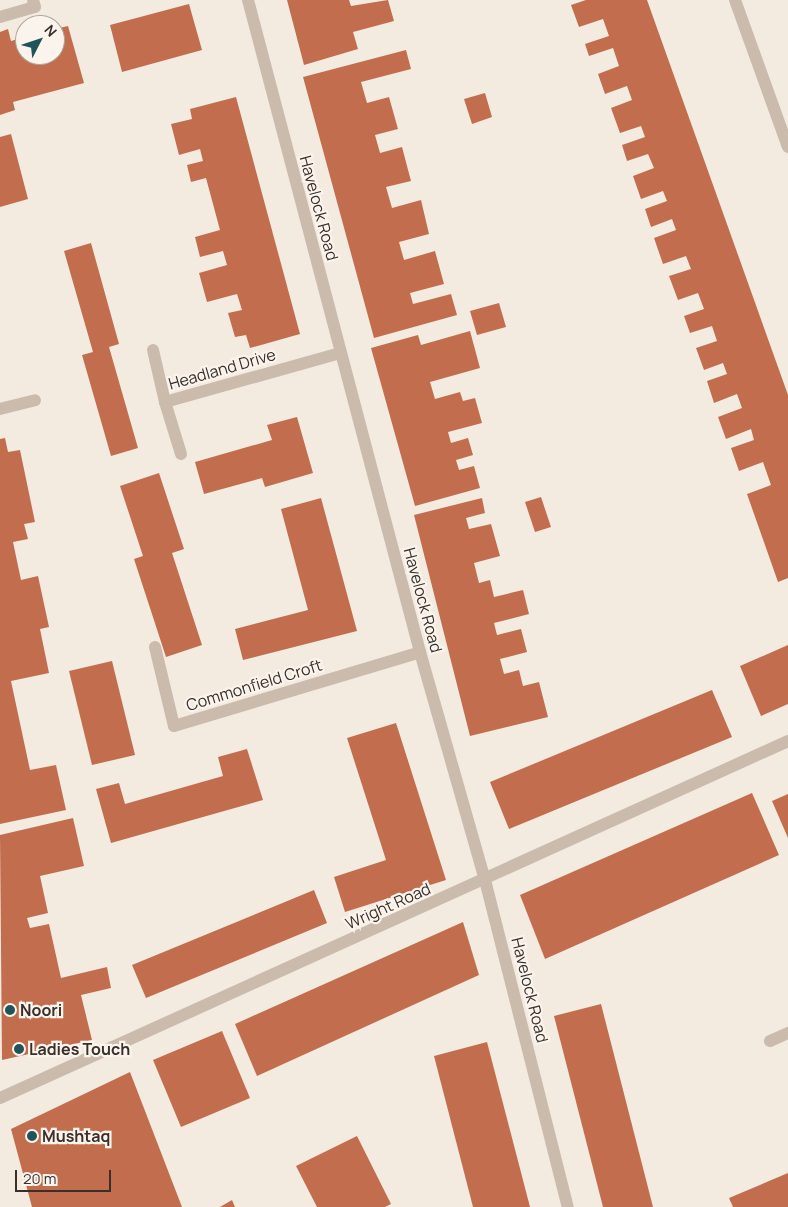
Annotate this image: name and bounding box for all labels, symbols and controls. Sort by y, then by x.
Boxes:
north arrow [15,15,65,65]
text: N [40,20,61,41]
street label: Havelock Road [296,153,342,263]
street label: Headland Drive [166,345,278,393]
street label: Havelock Road [400,545,446,655]
street label: Commonfield Croft [184,655,324,715]
street label: Wright Road [343,879,433,933]
street label: Havelock Road [508,935,552,1045]
place label: Noori [20,1000,62,1020]
marker: Noori [4,1004,16,1016]
place label: Ladies Touch [29,1039,130,1059]
marker: Ladies Touch [13,1043,25,1055]
place label: Mushtaq [42,1126,110,1146]
marker: Mushtaq [26,1130,38,1142]
scale bar [18,1160,114,1192]
text: 20 m [23,1168,56,1189]

